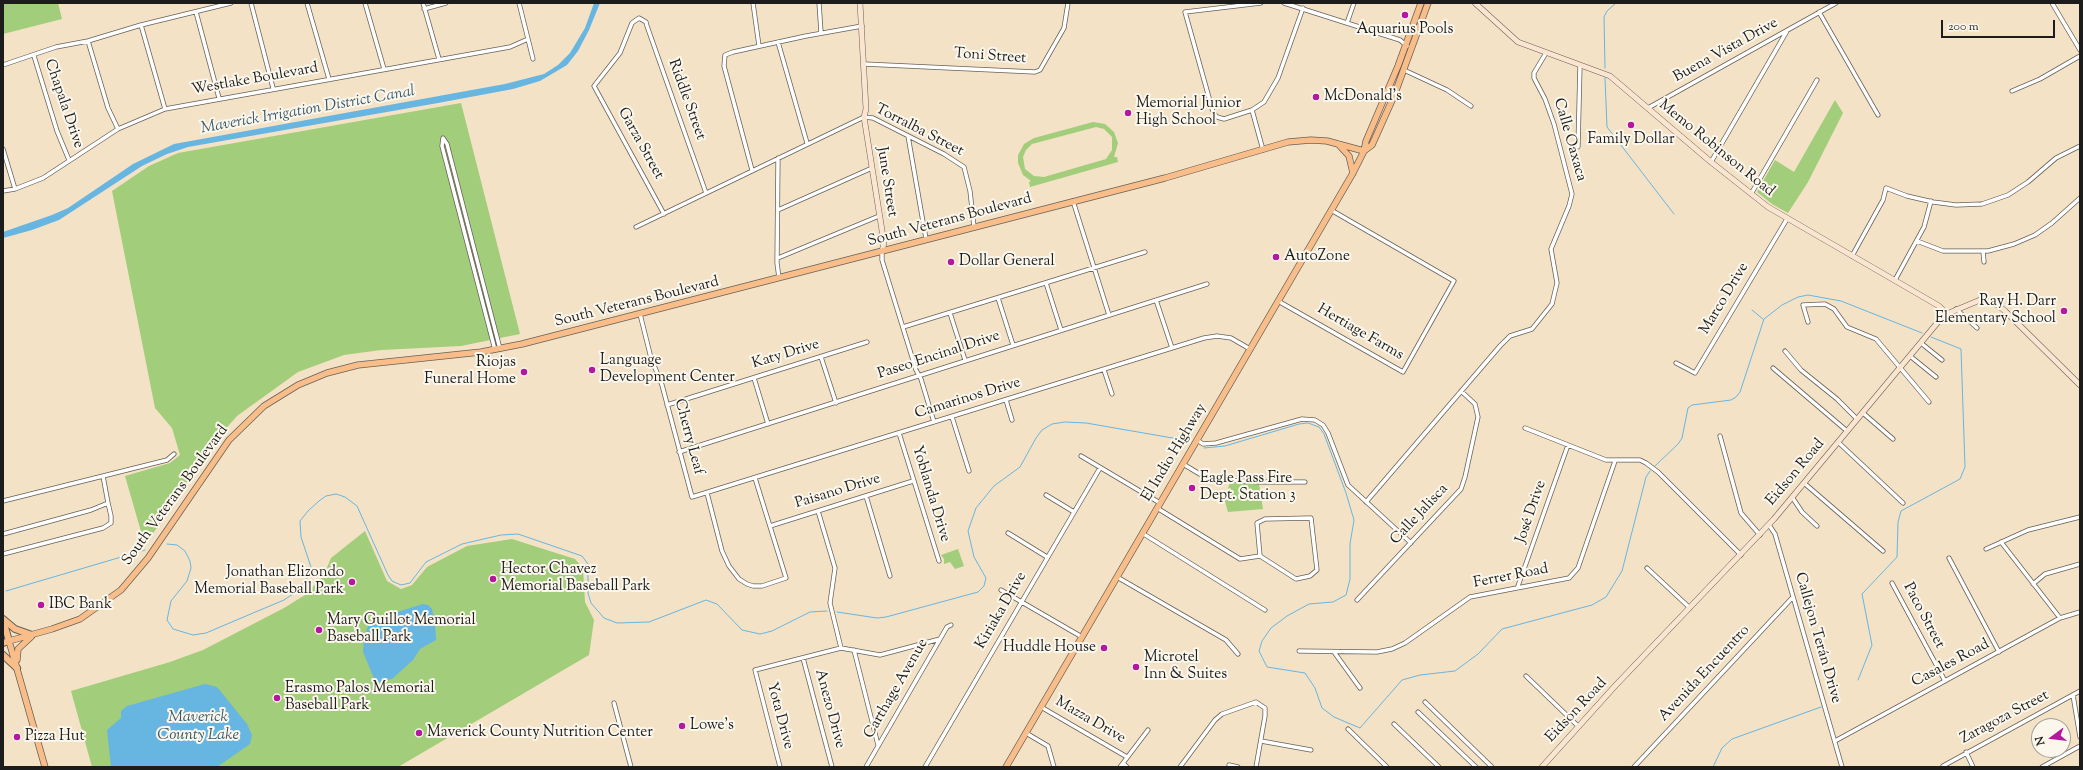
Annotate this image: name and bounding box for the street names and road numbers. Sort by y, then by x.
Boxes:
street label: Buena Vista Drive [1671,15,1781,87]
street label: Toni Street [953,45,1027,69]
street label: Chapala Drive [39,57,87,151]
street label: Riddle Street [663,57,709,143]
street label: Westlake Boulevard [190,60,320,100]
street label: Calle Oaxaca [1549,96,1589,184]
street label: Memo Robinson Road [1654,97,1778,201]
street label: Torralba Street [872,101,966,161]
street label: Garza Street [613,105,667,183]
street label: June Street [872,146,900,218]
street label: South Veterans Boulevard [866,190,1034,252]
street label: Marco Drive [1697,260,1753,338]
street label: South Veterans Boulevard [553,274,721,332]
street label: Hertiage Farms [1314,301,1406,365]
street label: Paseo Encinal Drive [876,328,1002,384]
street label: Katy Drive [750,336,822,374]
street label: Camarinos Drive [913,374,1023,424]
street label: Cherry Leaf [669,397,707,477]
street label: El Indio Highway [1139,401,1211,505]
street label: South Veterans Boulevard [119,422,233,570]
street label: Eidson Road [1763,436,1829,510]
street label: Yoblanda Drive [907,444,953,544]
street label: Paisano Drive [793,470,883,514]
street label: José Drive [1513,478,1551,546]
street label: Calle Jalisca [1387,481,1453,549]
street label: Ferrer Road [1472,561,1550,593]
street label: Kiriaka Drive [973,569,1031,653]
street label: Callejon Terán Drive [1790,571,1844,705]
street label: Paco Street [1898,580,1948,652]
street label: Avenida Encuentro [1656,622,1754,726]
street label: Carthage Avenue [861,636,933,742]
street label: Casales Road [1909,636,1993,692]
street label: Anezo Drive [810,668,848,750]
street label: Eidson Road [1543,675,1611,747]
street label: Yota Drive [761,681,797,751]
street label: Zaragoza Street [1958,687,2052,749]
street label: Mazza Drive [1052,694,1128,748]

